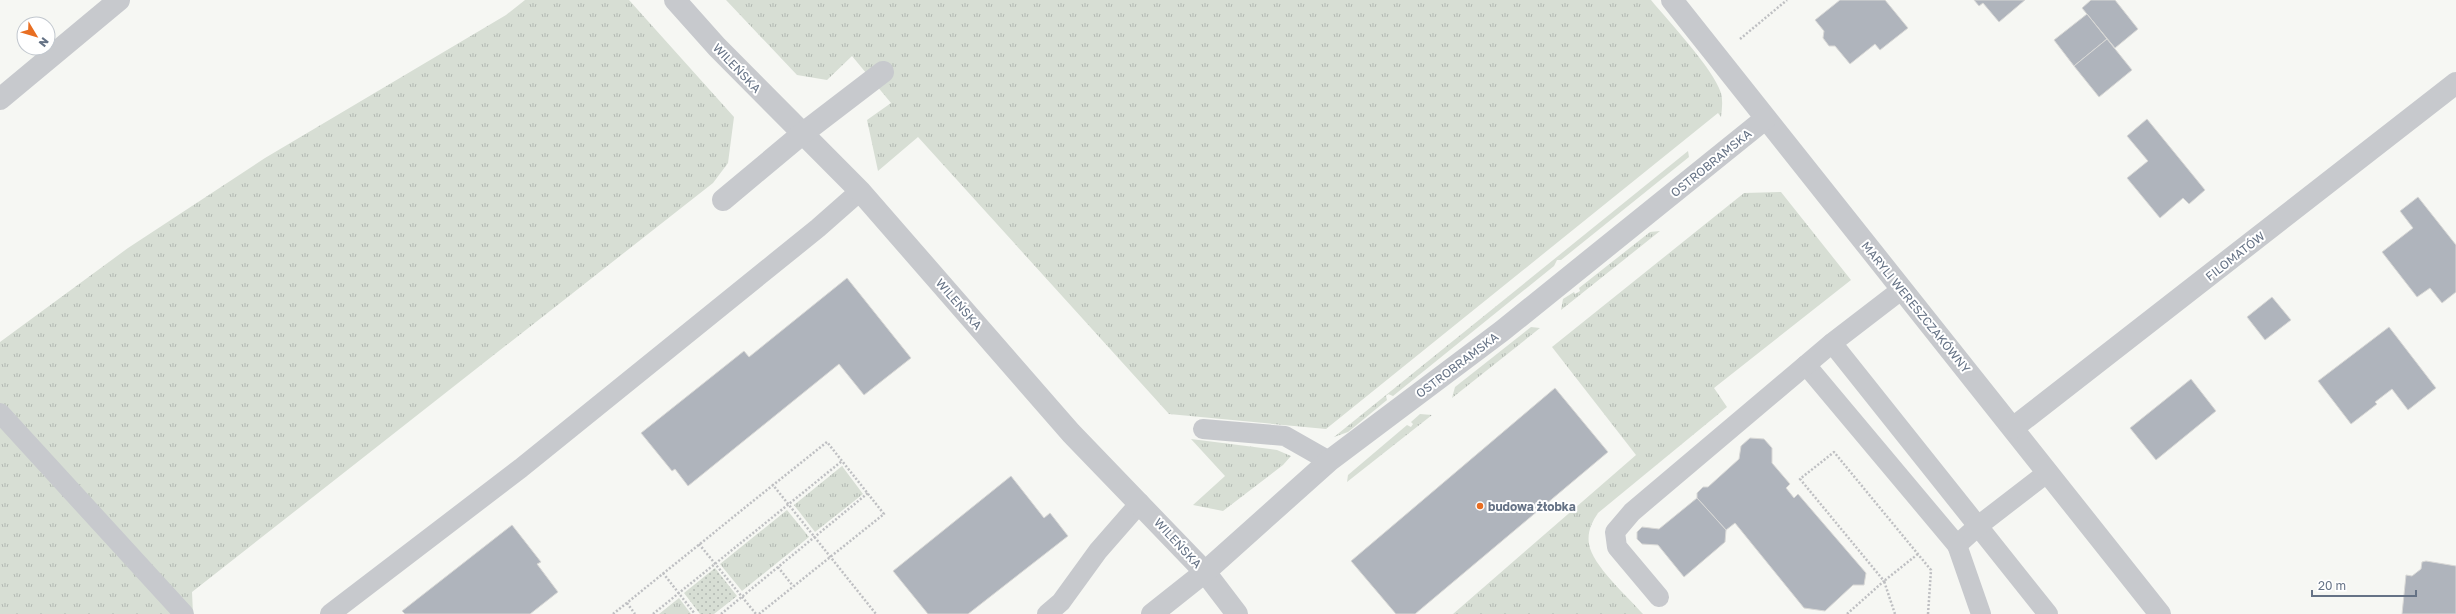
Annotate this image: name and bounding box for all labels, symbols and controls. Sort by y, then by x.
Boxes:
north arrow [16,16,56,56]
text: N [37,35,52,50]
street label: WILEŃSKA [710,40,764,96]
street label: OSTROBRAMSKA [1668,126,1754,200]
street label: FILOMATÓW [2202,228,2268,284]
street label: MARYLI WERESZCZAKÓWNY [1858,238,1974,376]
street label: WILEŃSKA [933,275,985,333]
street label: OSTROBRAMSKA [1413,329,1501,401]
place label: budowa żłobka [1488,499,1576,514]
marker: budowa żłobka [1475,501,1485,511]
street label: WILEŃSKA [1151,515,1205,571]
scale bar [2312,572,2416,598]
text: 20 m [2318,578,2346,593]

